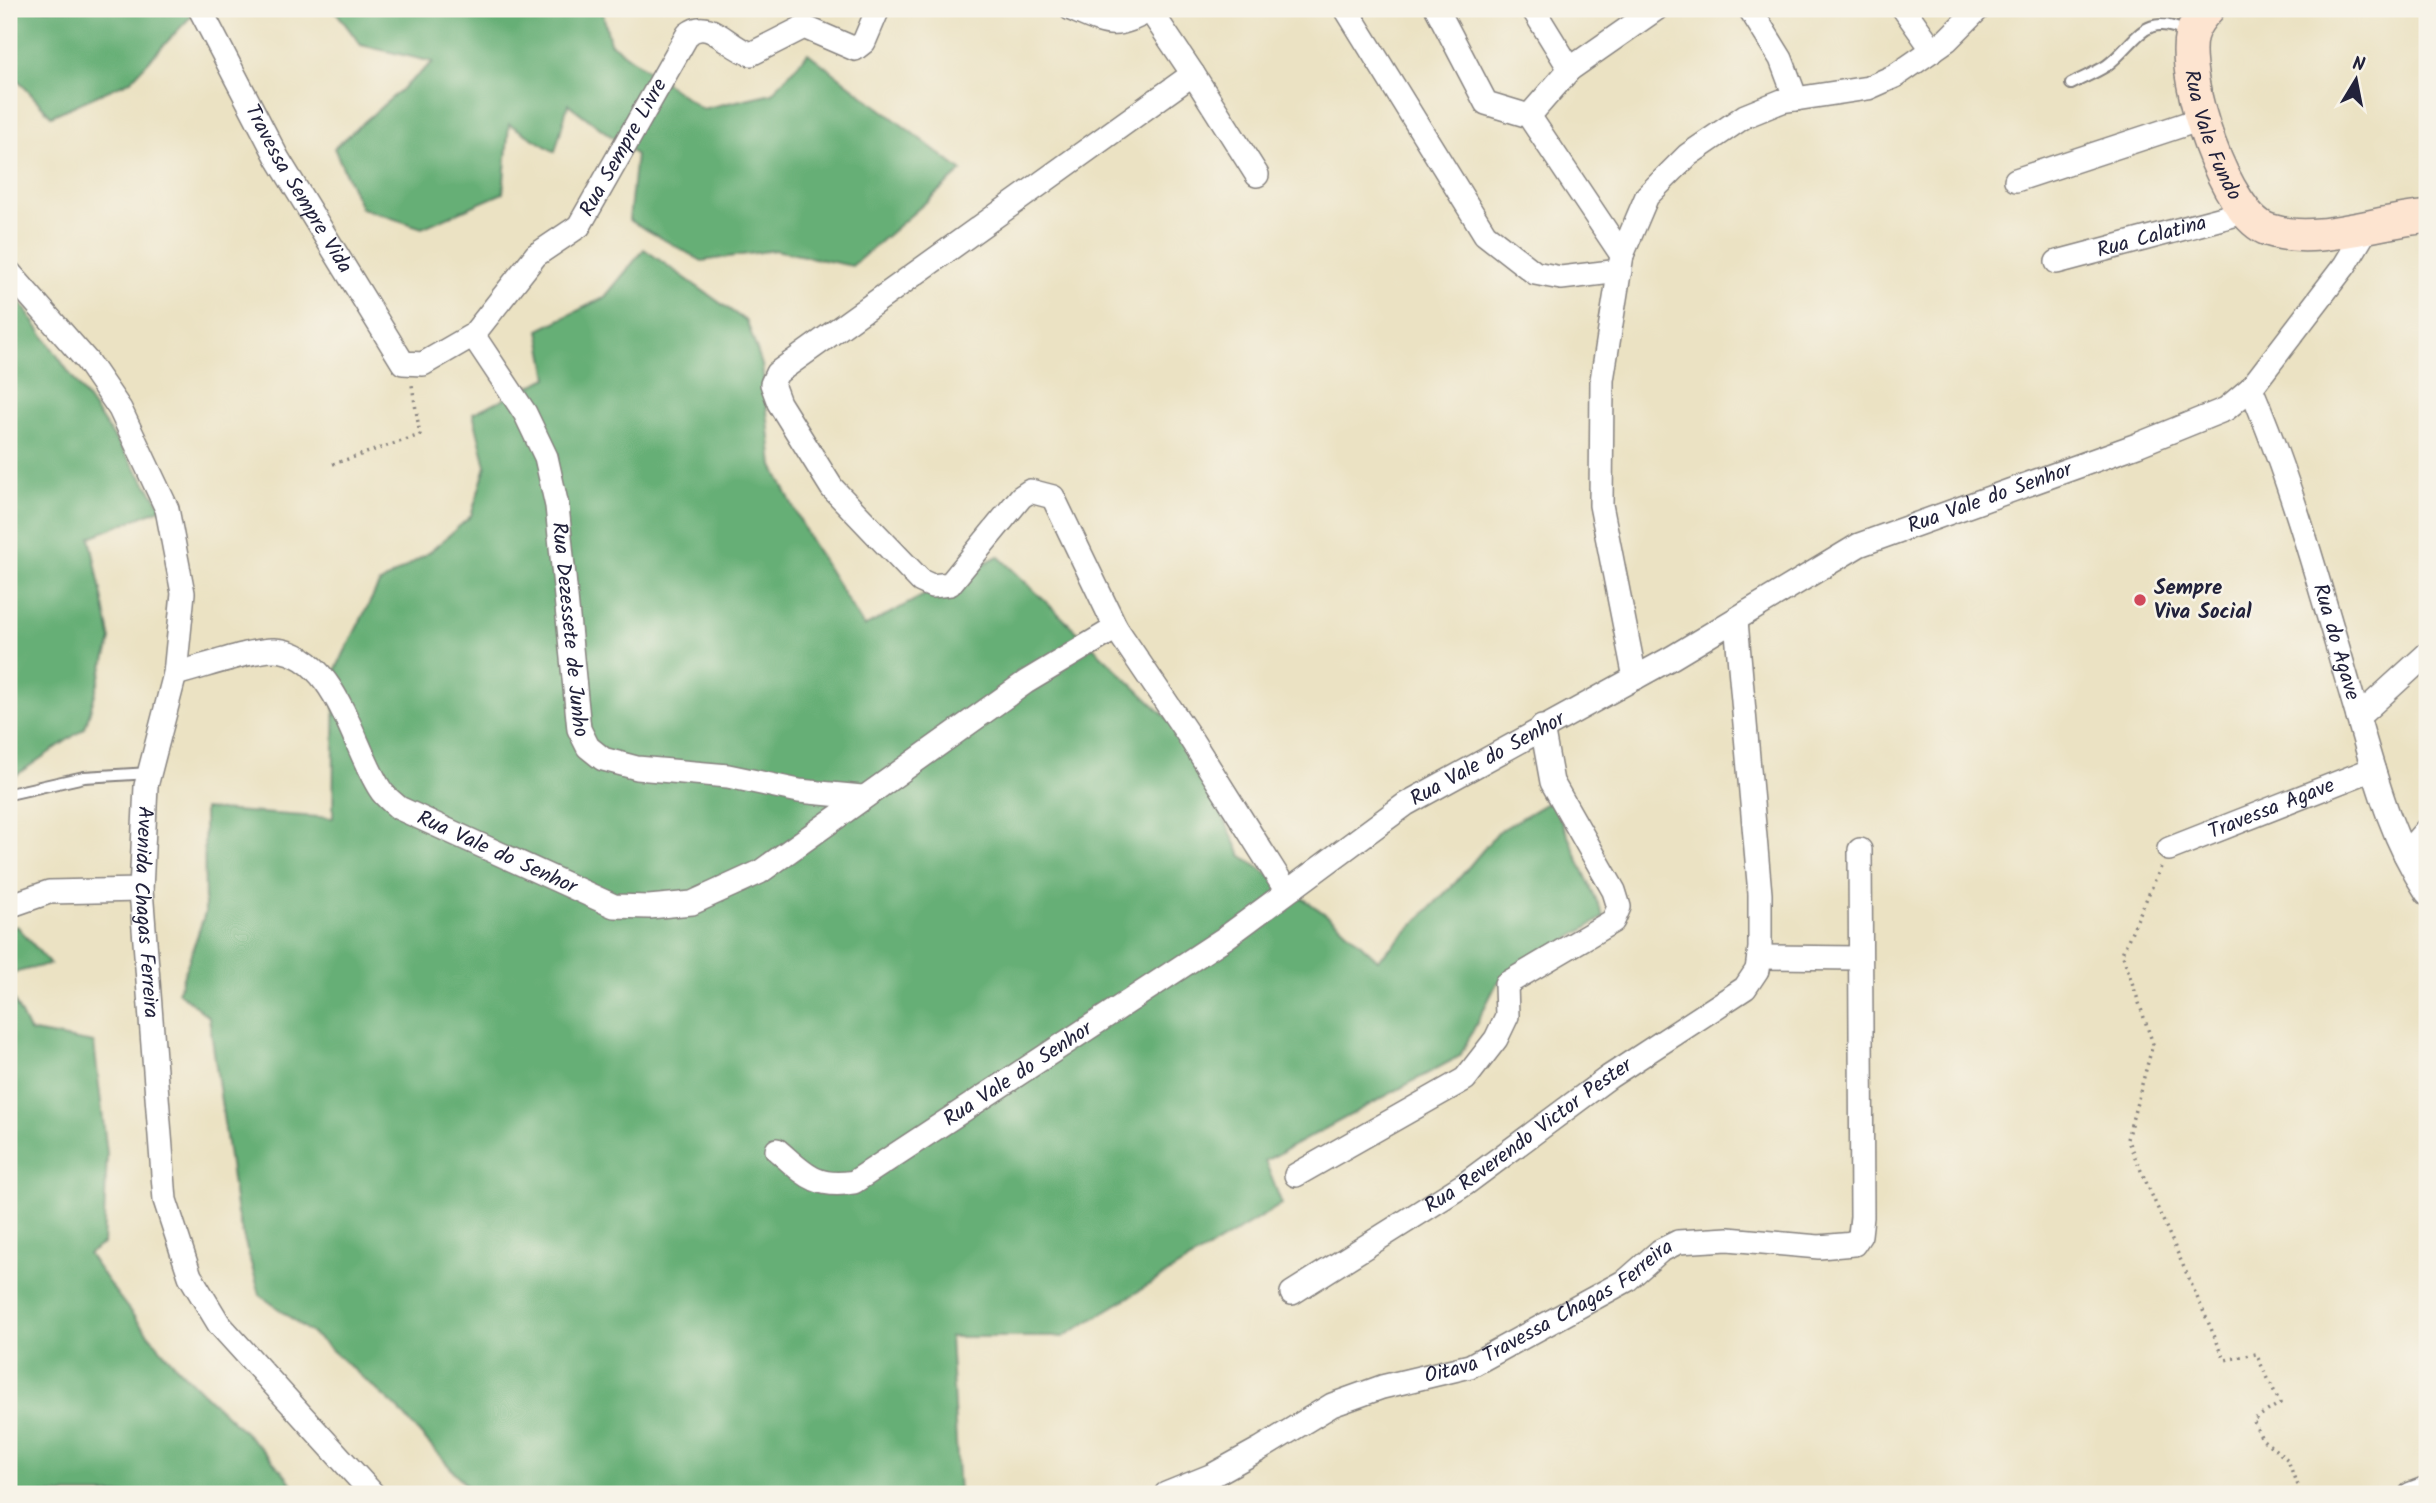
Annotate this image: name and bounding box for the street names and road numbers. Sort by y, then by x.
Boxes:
street label: Rua Vale Fundo [2175,67,2250,207]
street label: Rua Sempre Livre [571,72,676,223]
street label: Travessa Sempre Vida [236,98,361,280]
street label: Rua Calatina [2093,206,2210,267]
street label: Rua Vale do Senhor [1903,453,2078,543]
street label: Rua Dezessete de Junho [542,521,597,744]
street label: Rua do Agave [2303,580,2369,705]
street label: Rua Vale do Senhor [1404,703,1572,815]
street label: Travessa Agave [2203,769,2340,849]
street label: Rua Vale do Senhor [412,802,583,904]
street label: Avenida Chagas Ferreira [124,805,167,1019]
street label: Rua Vale do Senhor [937,1012,1100,1135]
street label: Rua Reverendo Victor Pester [1418,1049,1640,1222]
street label: Oitava Travessa Chagas Ferreira [1421,1231,1679,1393]

